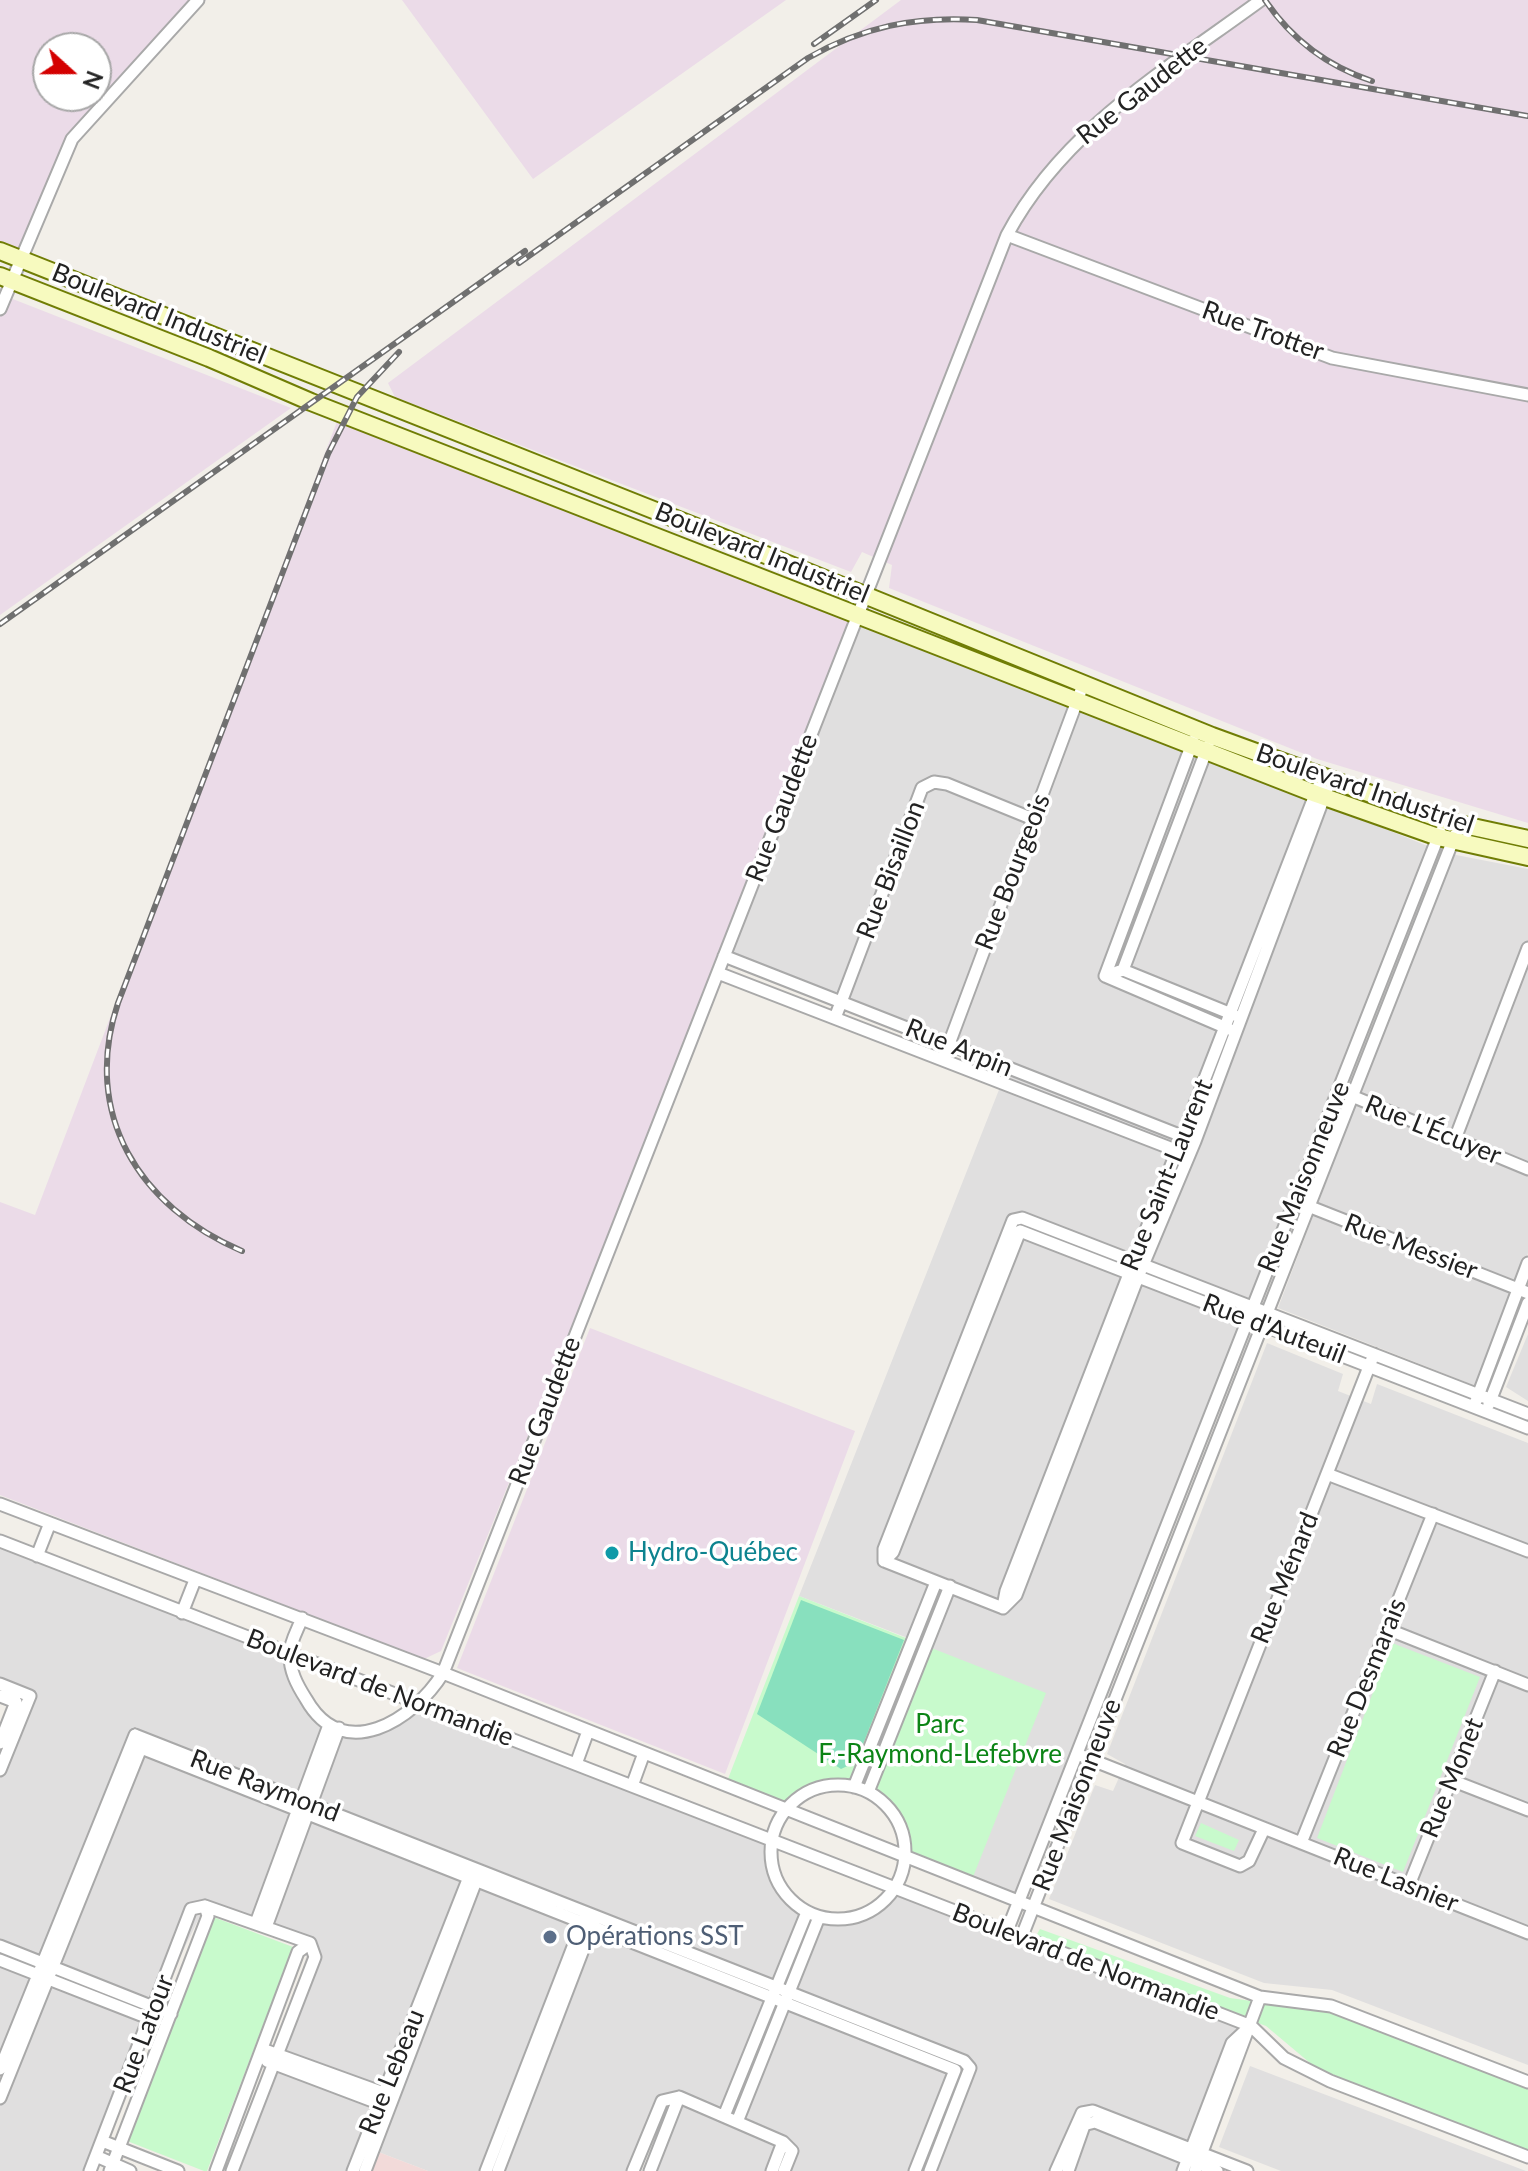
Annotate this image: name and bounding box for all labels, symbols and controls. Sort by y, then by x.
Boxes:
street label: Rue Gaudette [1071,31,1213,151]
north arrow [32,32,112,112]
text: N [77,67,109,93]
street label: Boulevard Industriel [47,257,271,371]
street label: Rue Trotter [1198,295,1328,367]
street label: Boulevard Industriel [650,496,874,610]
street label: Rue Gaudette [739,729,825,887]
street label: Boulevard Industriel [1252,737,1478,841]
street label: Rue Bourgeois [969,789,1057,955]
street label: Rue Bisaillon [850,797,932,943]
street label: Rue Arpin [901,1012,1017,1084]
street label: Rue Saint-Laurent [1114,1075,1220,1275]
street label: Rue Maisonneuve [1251,1077,1357,1277]
street label: Rue L'Écuyer [1360,1089,1506,1171]
street label: Rue Messier [1340,1207,1482,1287]
street label: Rue d'Auteuil [1198,1287,1350,1371]
street label: Rue Gaudette [502,1332,588,1490]
street label: Rue Ménard [1244,1508,1326,1648]
place label: Hydro-Québec [628,1537,798,1569]
marker: Hydro-Québec [603,1544,621,1562]
street label: Rue Desmarais [1321,1594,1413,1762]
street label: Boulevard de Normandie [242,1623,518,1753]
street label: Rue Maisonneuve [1026,1694,1128,1896]
park label: Parc F.-Raymond-Lefebvre [818,1709,1062,1770]
street label: Rue Monet [1414,1713,1490,1843]
street label: Rue Raymond [186,1743,344,1829]
street label: Rue Lasnier [1329,1841,1463,1919]
street label: Boulevard de Normandie [948,1897,1224,2027]
place label: Opérations SST [566,1921,744,1953]
marker: Opérations SST [541,1928,559,1946]
street label: Rue Latour [107,1970,181,2098]
street label: Rue Lebeau [353,2005,431,2139]

